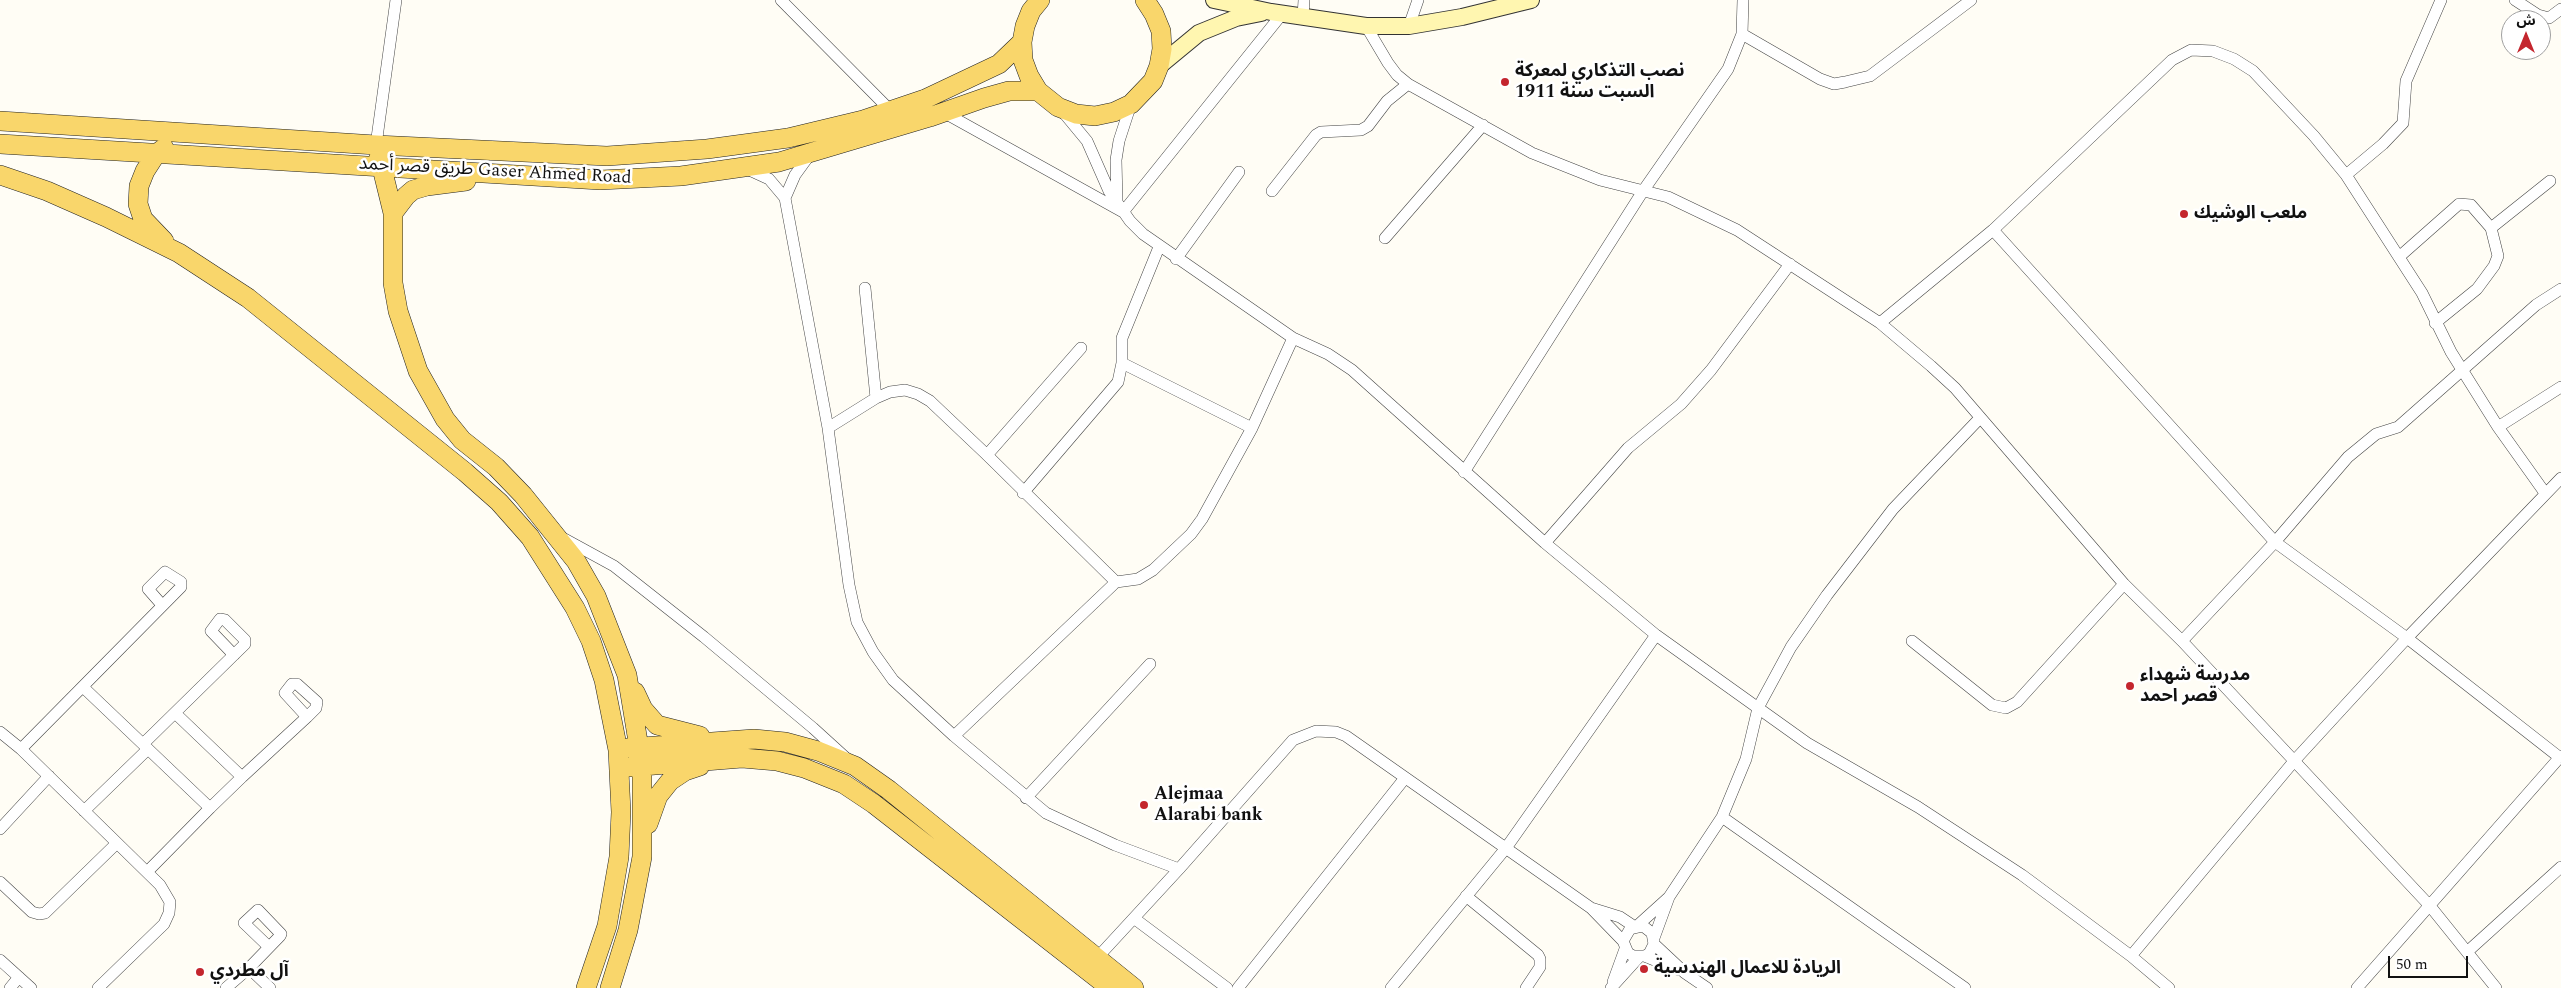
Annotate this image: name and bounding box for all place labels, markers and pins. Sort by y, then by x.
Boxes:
place label: نصب التذكاري لمعركة السبت سنة 1911 [1515,61,1684,104]
marker: نصب التذكاري لمعركة السبت سنة 1911 [1499,76,1511,88]
place label: ملعب الوشيك [2194,203,2307,225]
marker: ملعب الوشيك [2178,208,2190,220]
place label: مدرسة شهداء قصر احمد [2140,665,2250,708]
marker: مدرسة شهداء قصر احمد [2124,680,2136,692]
place label: Alejmaa Alarabi bank [1154,784,1263,826]
marker: Alejmaa Alarabi bank [1138,799,1150,811]
place label: الريادة للاعمال الهندسية [1654,958,1841,980]
place label: آل مطردي [210,961,289,983]
marker: الريادة للاعمال الهندسية [1638,963,1650,975]
marker: آل مطردي [194,966,206,978]

